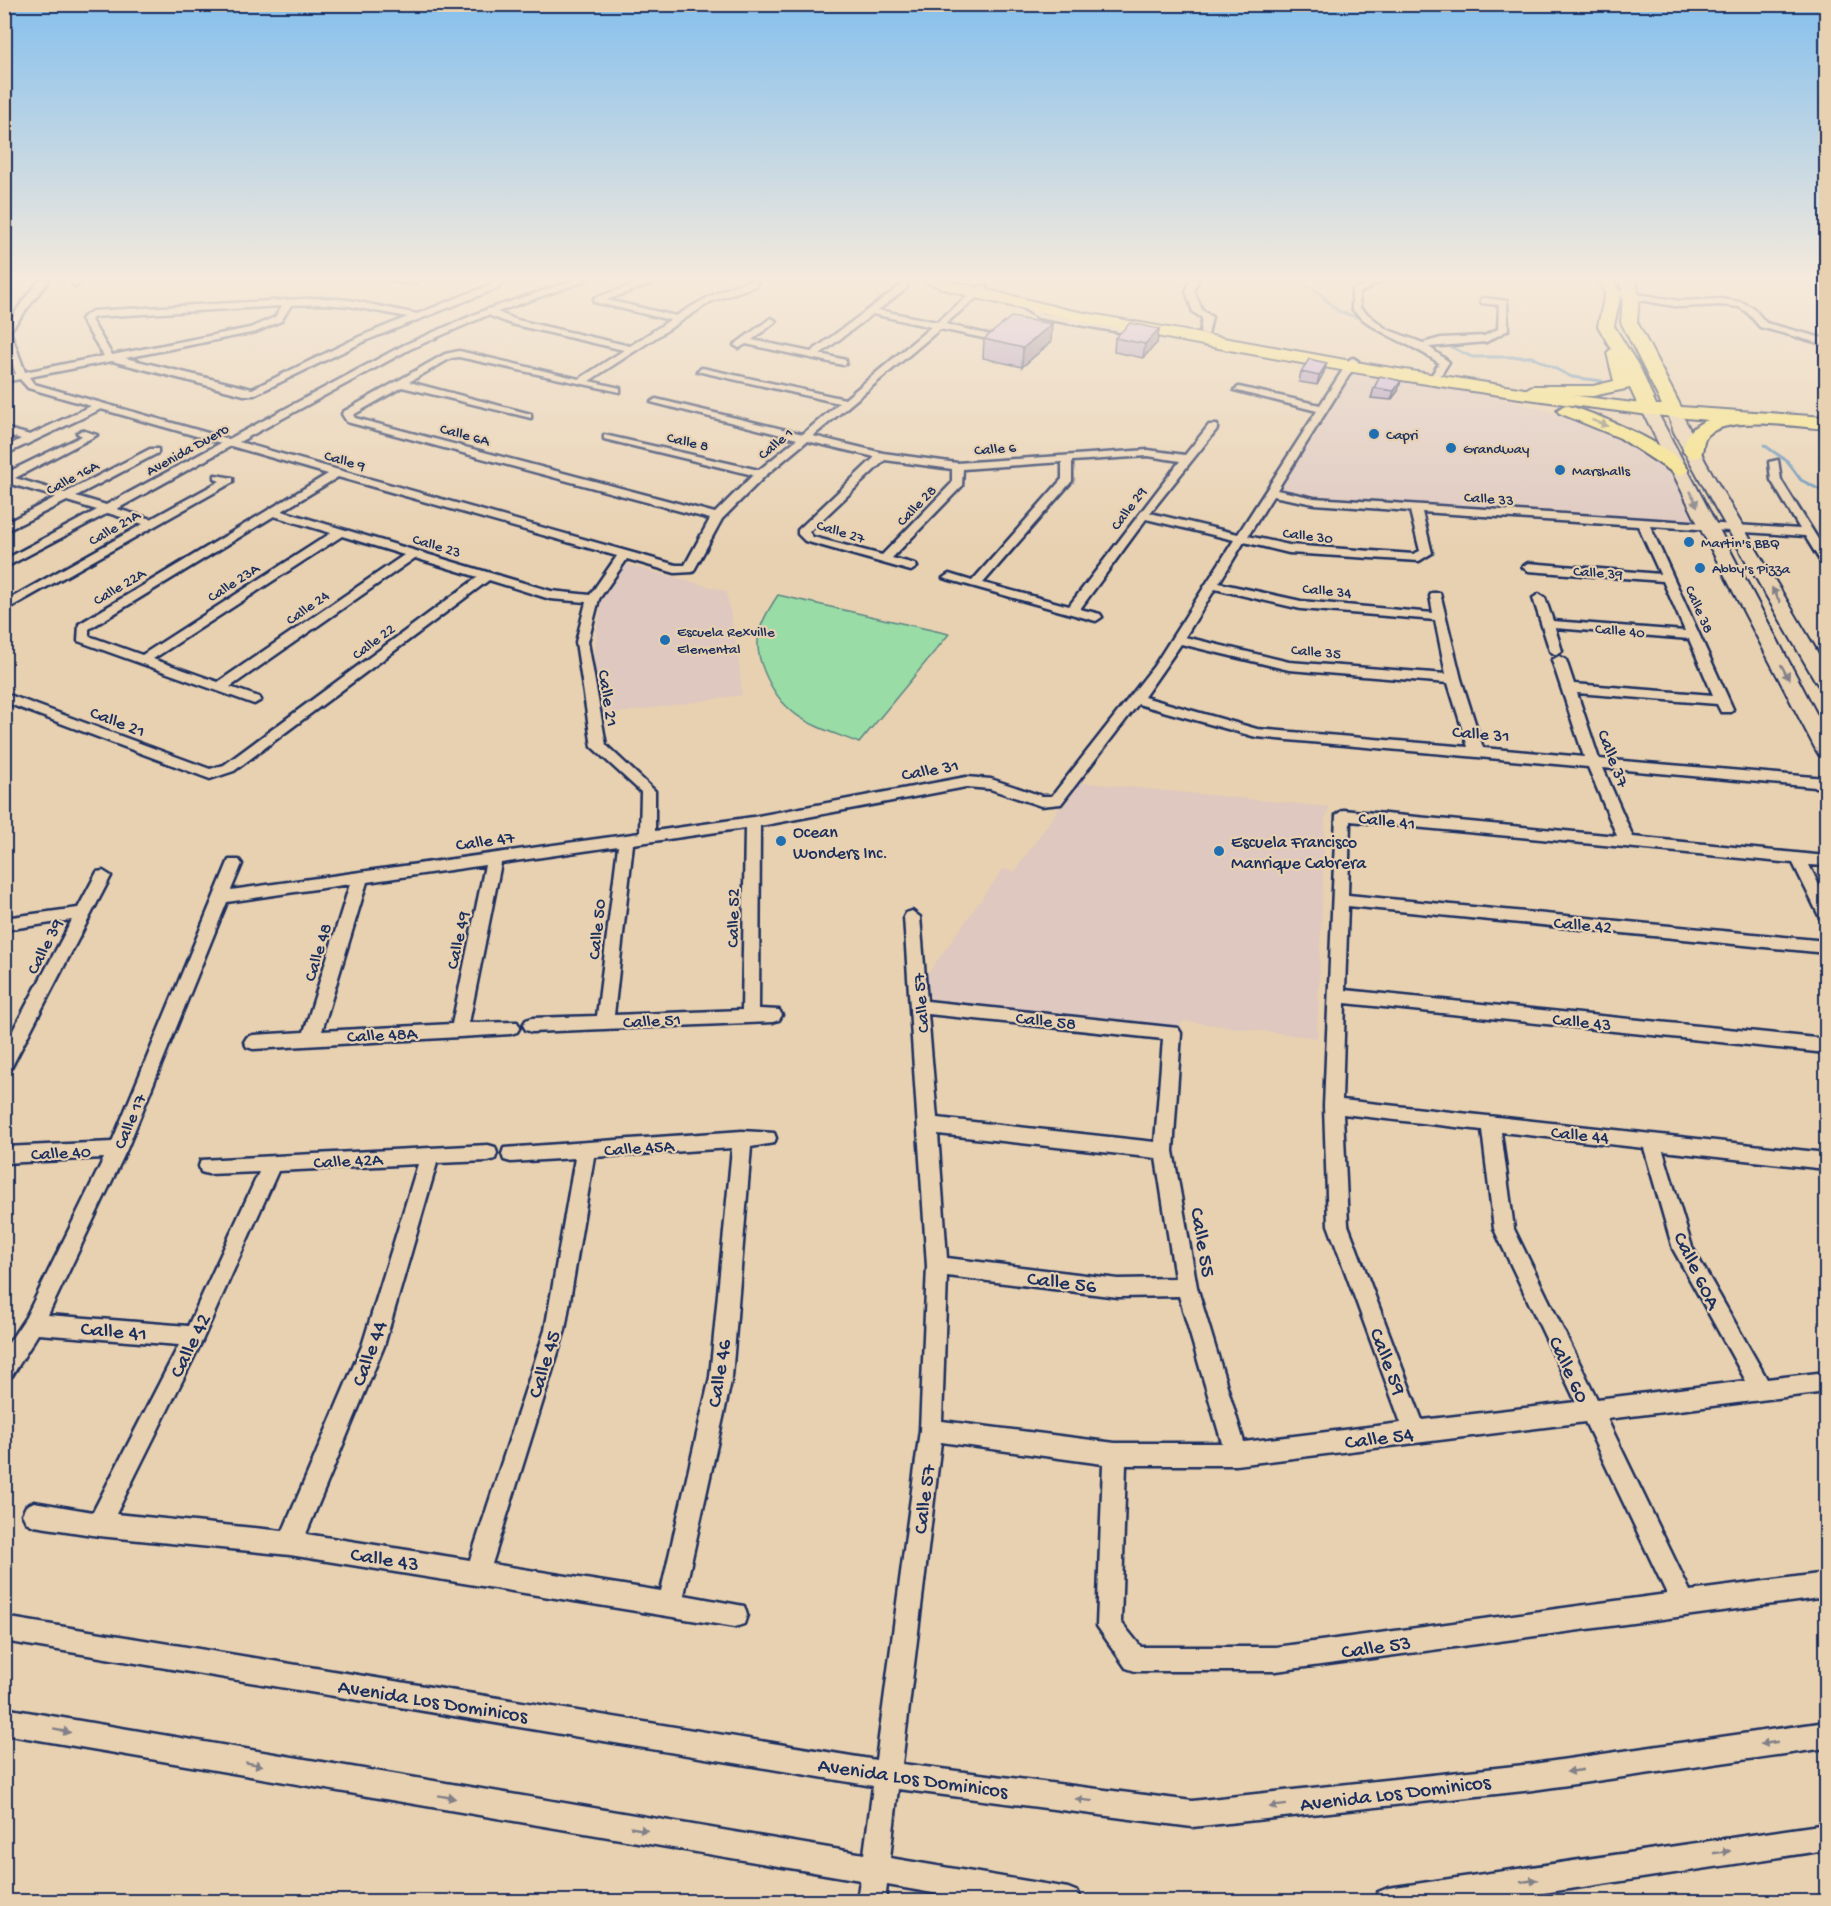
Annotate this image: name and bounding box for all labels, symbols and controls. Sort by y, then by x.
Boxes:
one-way arrow [1591,419,1609,428]
street label: Avenida Duero [143,420,233,481]
street label: Calle 6A [438,421,492,451]
street label: Calle 1 [755,425,798,464]
marker: Capri [1367,427,1381,441]
place label: Capri [1386,427,1418,445]
street label: Calle 8 [665,429,710,457]
street label: Calle 6 [974,440,1017,460]
marker: Grandway [1444,441,1458,455]
place label: Grandway [1463,441,1530,459]
street label: Calle 9 [322,448,368,476]
street label: Calle 16A [44,457,103,500]
marker: Marshalls [1553,463,1567,477]
place label: Marshalls [1572,463,1631,481]
street label: Calle 28 [894,482,941,531]
street label: Calle 29 [1108,484,1152,534]
street label: Calle 33 [1463,489,1515,511]
one-way arrow [1690,491,1699,508]
street label: Calle 21A [86,506,145,551]
street label: Calle 27 [814,517,868,549]
street label: Calle 30 [1282,525,1334,549]
street label: Calle 23 [410,531,463,563]
marker: Martin's BBQ [1682,535,1696,549]
place label: Martin's BBQ [1701,535,1780,553]
street label: Calle 23A [205,560,264,607]
marker: Abby's Pizza [1693,561,1707,575]
place label: Abby's Pizza [1712,561,1791,579]
street label: Calle 39 [1572,563,1624,585]
street label: Calle 22A [91,564,150,610]
street label: Calle 34 [1301,580,1352,604]
street label: Calle 38 [1680,583,1717,636]
street label: Calle 24 [283,587,333,630]
one-way arrow [1771,587,1781,604]
street label: Calle 22 [349,621,399,665]
street label: Calle 40 [1594,621,1646,643]
place label: Escuela Rexville Elemental [677,624,775,659]
marker: Escuela Rexville Elemental [658,633,672,647]
street label: Calle 35 [1290,642,1342,664]
one-way arrow [1780,664,1790,681]
street label: Calle 21 [592,668,621,728]
street label: Calle 21 [87,703,148,743]
street label: Calle 31 [1451,723,1511,748]
street label: Calle 37 [1591,727,1632,791]
street label: Calle 31 [900,756,961,787]
street label: Calle 41 [1357,809,1416,836]
place label: Ocean Wonders Inc. [793,823,888,865]
street label: Calle 47 [455,828,517,857]
place label: Escuela Francisco Manrique Cabrera [1231,833,1367,875]
marker: Ocean Wonders Inc. [774,834,788,848]
marker: Escuela Francisco Manrique Cabrera [1212,844,1226,858]
street label: Calle 52 [723,888,746,948]
street label: Calle 50 [585,898,612,961]
street label: Calle 49 [443,910,476,971]
street label: Calle 42 [1553,913,1613,940]
street label: Calle 39 [23,916,69,978]
street label: Calle 48 [301,921,338,984]
street label: Calle 57 [909,971,936,1034]
street label: Calle 58 [1015,1009,1077,1036]
street label: Calle 51 [623,1010,682,1034]
street label: Calle 43 [1551,1010,1612,1037]
street label: Calle 48A [347,1024,419,1049]
street label: Calle 17 [110,1091,153,1153]
street label: Calle 44 [1550,1123,1610,1150]
street label: Calle 45A [604,1136,676,1162]
street label: Calle 40 [31,1142,92,1167]
street label: Calle 42A [313,1150,385,1175]
street label: Calle 55 [1182,1206,1219,1279]
street label: Calle 60A [1665,1229,1725,1316]
street label: Calle 56 [1025,1268,1098,1301]
street label: Calle 42 [166,1310,218,1383]
street label: Calle 41 [79,1318,148,1349]
street label: Calle 44 [348,1318,395,1390]
street label: Calle 59 [1362,1325,1410,1400]
street label: Calle 45 [524,1328,568,1402]
street label: Calle 60 [1541,1333,1593,1408]
street label: Calle 46 [704,1337,739,1409]
street label: Calle 54 [1344,1424,1415,1457]
street label: Calle 57 [910,1462,943,1536]
street label: Calle 43 [348,1544,420,1579]
street label: Calle 53 [1340,1632,1413,1667]
street label: Avenida Los Dominicos [336,1676,530,1731]
one-way arrow [53,1727,72,1736]
one-way arrow [1759,1739,1778,1748]
street label: Avenida Los Dominicos [816,1755,1010,1806]
one-way arrow [245,1760,264,1769]
one-way arrow [1566,1766,1585,1775]
street label: Avenida Los Dominicos [1299,1771,1493,1820]
one-way arrow [437,1792,456,1801]
one-way arrow [1074,1796,1093,1805]
one-way arrow [1268,1801,1287,1810]
one-way arrow [629,1825,648,1834]
one-way arrow [1713,1848,1732,1857]
one-way arrow [1520,1876,1539,1885]

